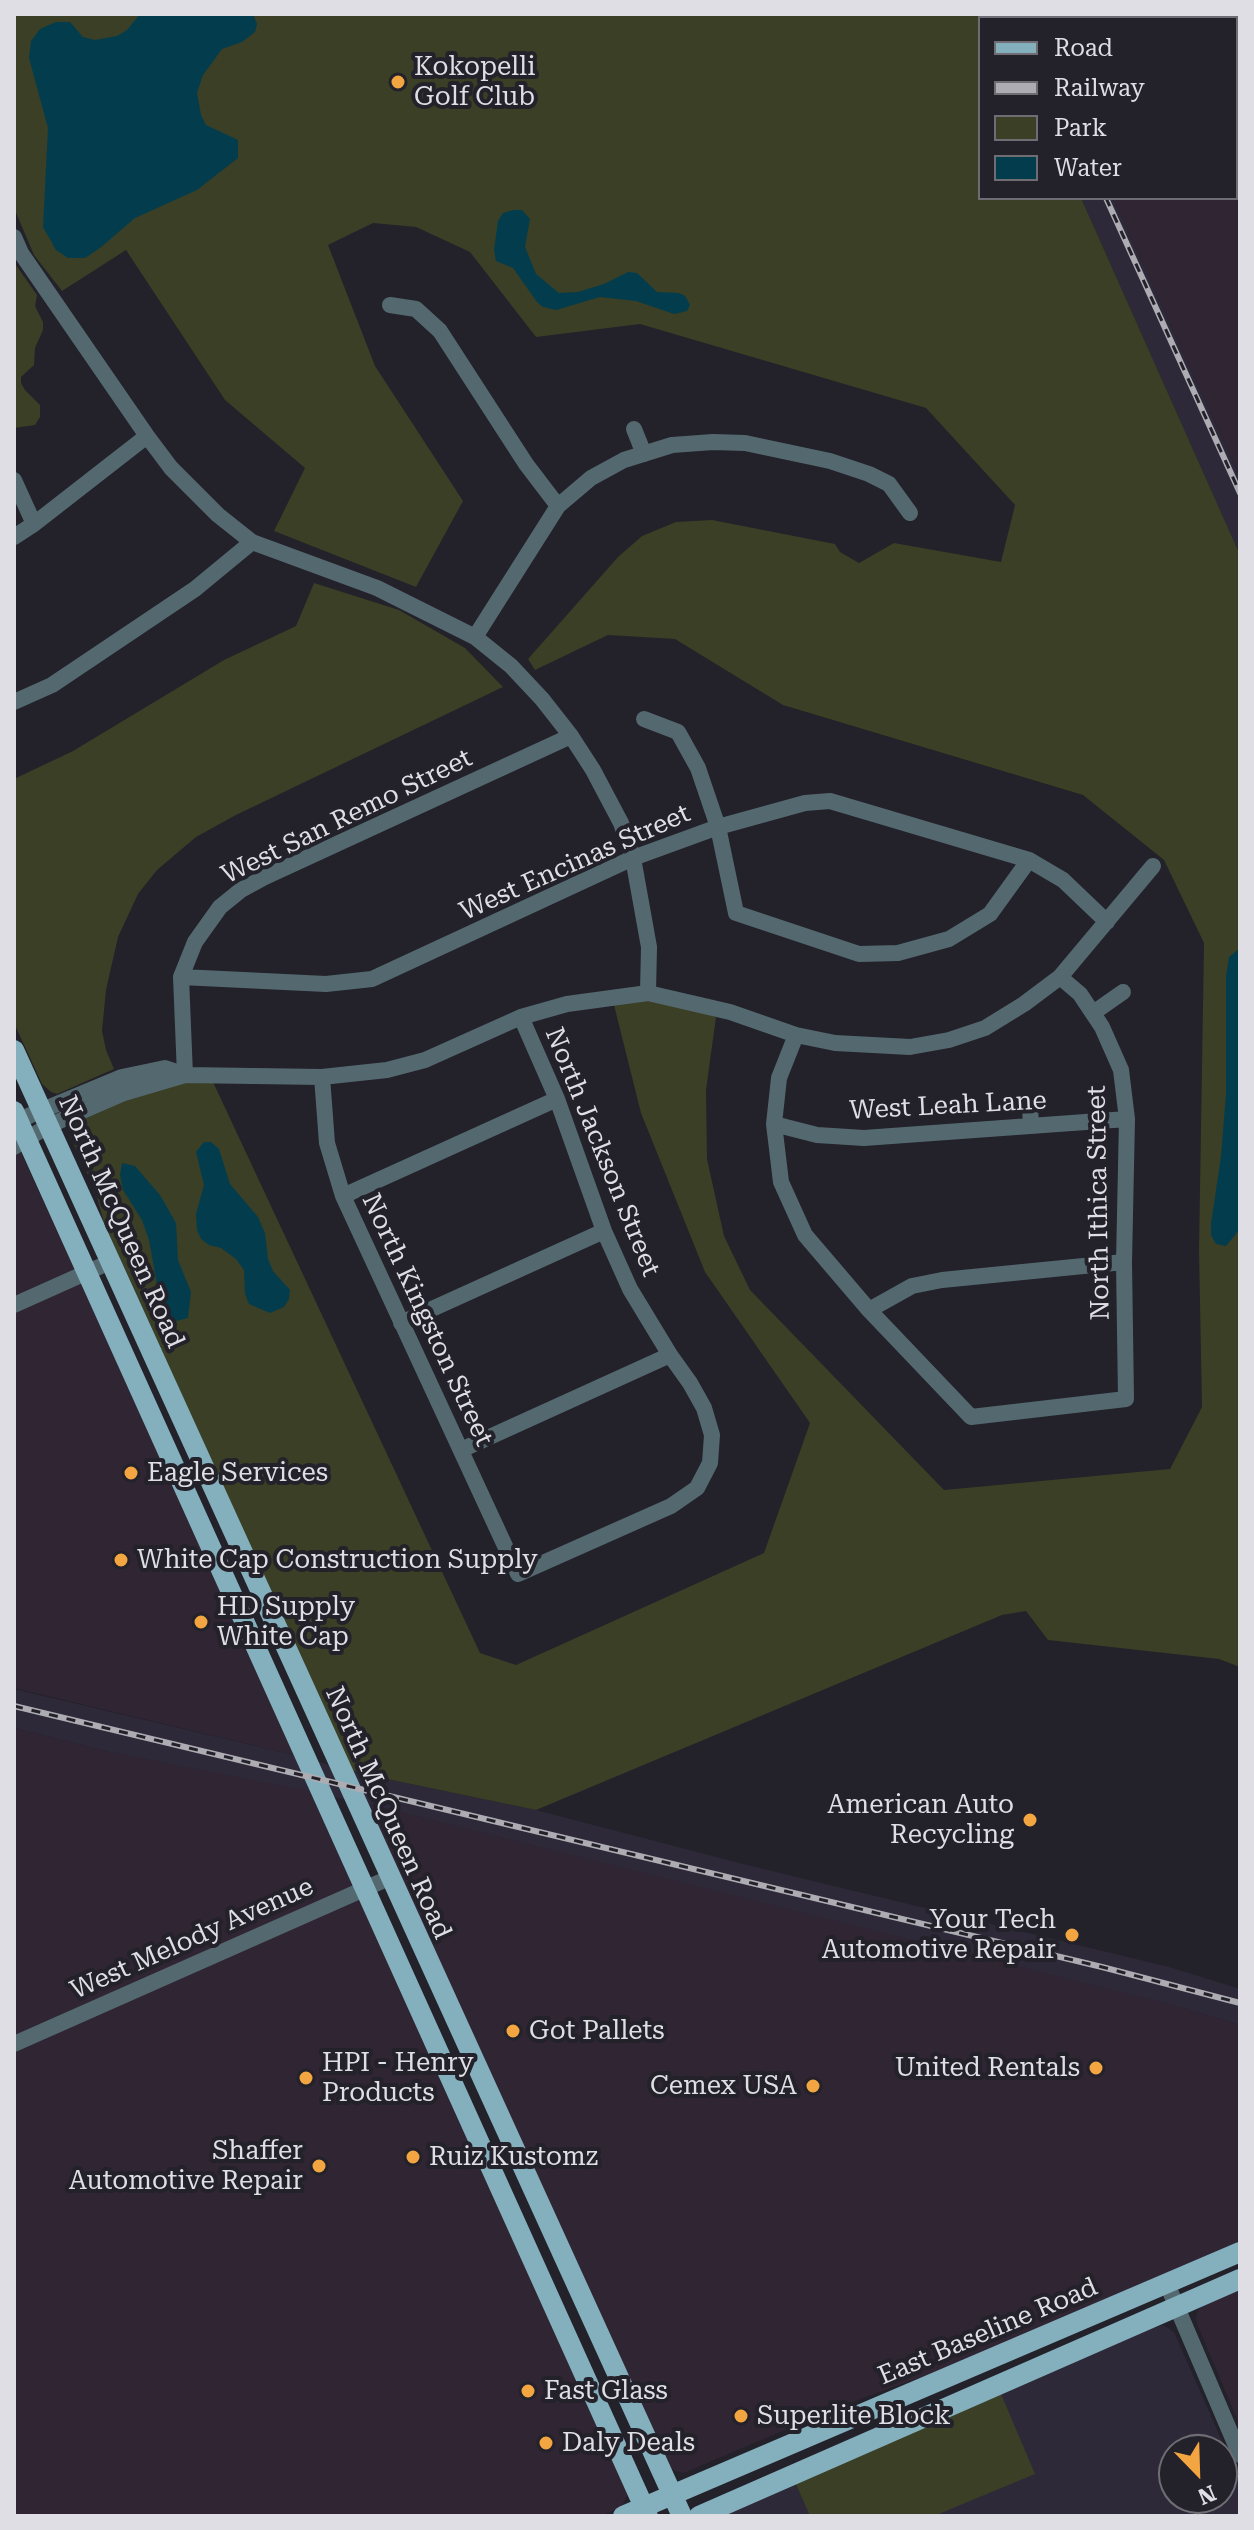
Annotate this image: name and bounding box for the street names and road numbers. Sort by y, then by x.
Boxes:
street label: West San Remo Street [217,743,477,891]
street label: West Encinas Street [455,798,695,928]
street label: North Jackson Street [538,1023,666,1281]
street label: West Leah Lane [849,1085,1047,1127]
street label: North Ithica Street [1081,1085,1117,1321]
street label: North McQueen Road [51,1091,191,1353]
street label: North Kingston Street [355,1189,499,1451]
street label: North McQueen Road [318,1682,458,1944]
street label: West Melody Avenue [66,1871,318,2007]
street label: East Baseline Road [874,2272,1102,2392]

